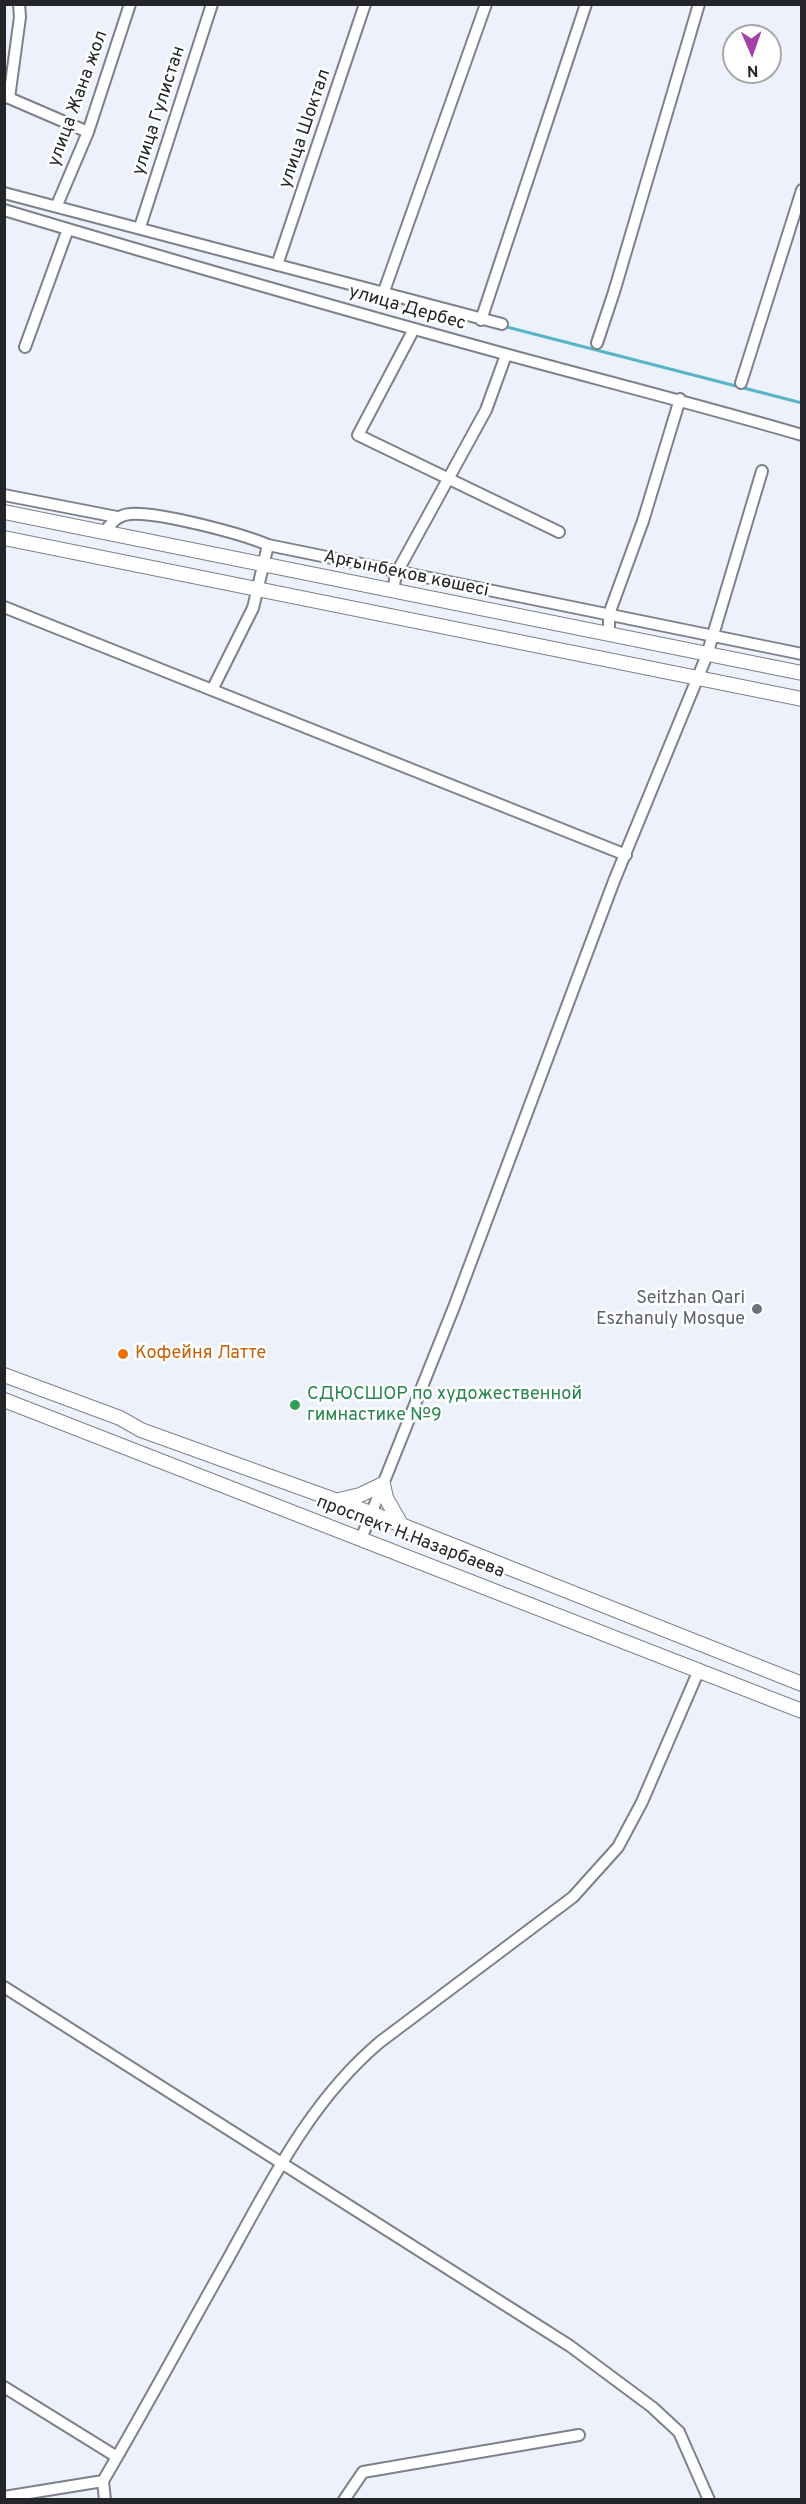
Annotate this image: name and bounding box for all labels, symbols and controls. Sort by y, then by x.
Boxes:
north arrow [722,24,782,84]
street label: улица Жана жол [44,28,114,170]
street label: улица Гулистан [129,44,191,178]
text: N [746,60,759,80]
street label: улица Шоктал [276,67,336,191]
street label: улица Дербес [346,282,468,336]
street label: Арғынбеков көшесі [322,547,490,603]
place label: Seitzhan Qari Eszhanuly Mosque [596,1288,745,1330]
marker: Seitzhan Qari Eszhanuly Mosque [750,1302,764,1316]
place label: Кофейня Латте [135,1343,266,1365]
marker: Кофейня Латте [116,1347,130,1361]
place label: СДЮСШОР по художественной гимнастике №9 [307,1384,582,1426]
marker: СДЮСШОР по художественной гимнастике №9 [288,1398,302,1412]
street label: проспект Н.Назарбаева [313,1492,507,1584]

